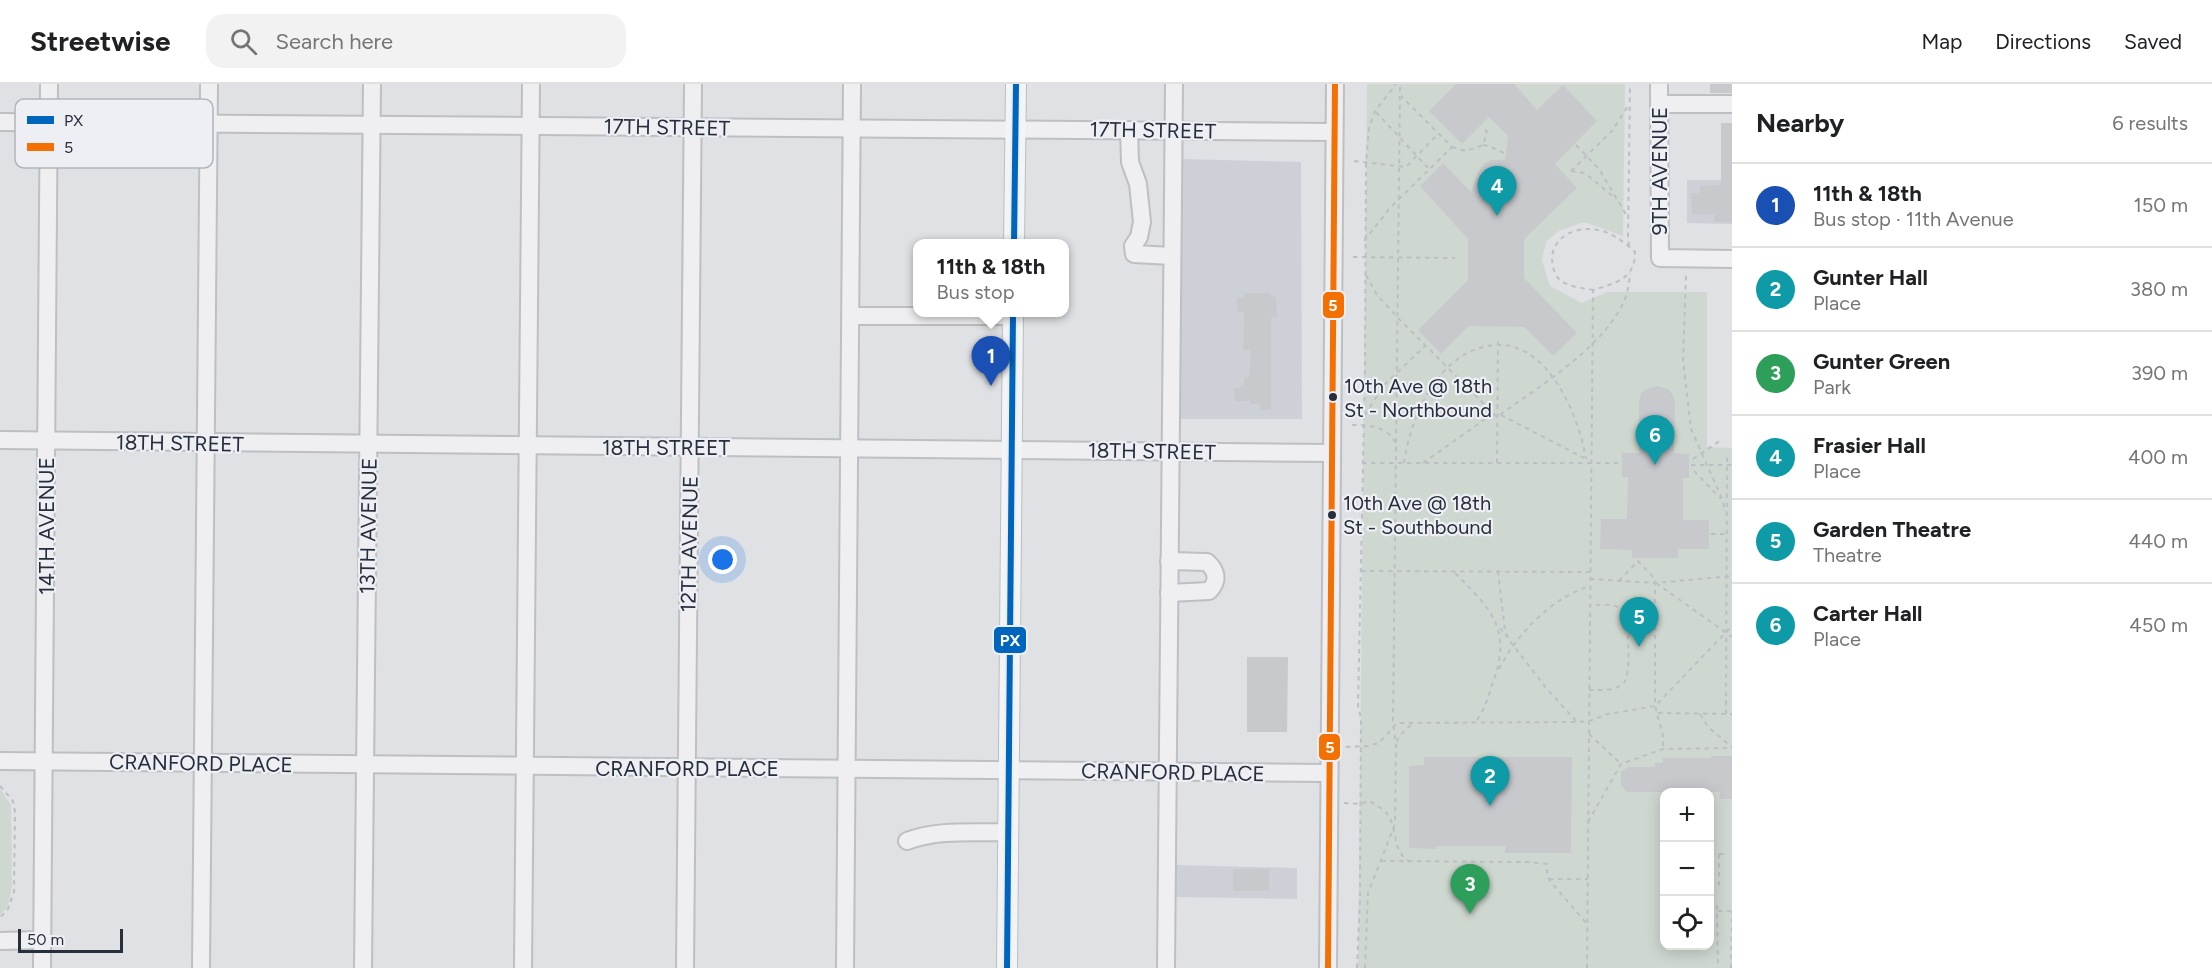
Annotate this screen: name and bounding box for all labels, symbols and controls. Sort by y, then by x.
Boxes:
search box [206,14,626,68]
text: Streetwise [30,24,170,58]
icon: search [227,25,260,58]
text: Search here [275,28,393,55]
text: Map [1921,29,1962,54]
text: Directions [1995,29,2091,54]
text: Saved [2124,29,2182,54]
legend [15,99,213,168]
street label: 9TH AVENUE [1647,107,1672,235]
text: Nearby [1756,107,1844,139]
text: PX [64,111,83,130]
text: 6 results [2112,111,2188,135]
street label: 17TH STREET [603,113,731,141]
street label: 17TH STREET [1089,116,1217,144]
text: 5 [64,138,73,157]
pin: 4 [1478,166,1516,216]
text: 11th & 18th [1813,180,1922,207]
text: 1 [1771,193,1780,217]
text: 150 m [2133,193,2188,217]
text: Bus stop · 11th Avenue [1813,207,2014,231]
popup [913,239,1069,317]
text: 11th & 18th [937,253,1045,280]
text: Gunter Hall [1813,264,1928,291]
text: 2 [1770,277,1781,301]
text: 380 m [2130,277,2188,301]
text: Bus stop [937,280,1014,304]
line badge: 5 [1322,291,1345,319]
text: Place [1813,291,1861,315]
text: 5 [1328,296,1338,315]
pin: 1 [972,336,1010,386]
text: Gunter Green [1813,348,1950,375]
text: 3 [1770,361,1781,385]
text: 390 m [2131,361,2188,385]
place label: 10th Ave @ 18th St - Northbound [1344,374,1492,422]
text: Park [1813,375,1851,399]
marker: 10th Ave @ 18th St - Northbound [1327,391,1339,403]
pin: 6 [1636,416,1674,465]
street label: 18TH STREET [116,429,245,457]
text: Frasier Hall [1813,432,1926,459]
street label: 18TH STREET [602,435,731,460]
street label: 18TH STREET [1088,437,1217,465]
text: 4 [1769,445,1782,469]
text: 400 m [2128,445,2188,469]
street label: 14TH AVENUE [34,457,59,595]
street label: 13TH AVENUE [354,458,382,594]
text: Place [1813,459,1861,483]
street label: 12TH AVENUE [675,475,703,613]
place label: 10th Ave @ 18th St - Southbound [1343,491,1492,539]
marker: 10th Ave @ 18th St - Southbound [1326,509,1338,521]
text: Garden Theatre [1813,516,1971,543]
text: 5 [1770,529,1781,553]
text: 440 m [2128,529,2188,553]
text: Theatre [1813,543,1882,567]
your location [708,545,737,574]
pin: 5 [1620,598,1658,647]
text: Carter Hall [1813,600,1922,627]
text: 6 [1770,613,1781,637]
text: 450 m [2129,613,2188,637]
line badge: PX [993,626,1027,654]
text: Place [1813,627,1861,651]
text: PX [1000,631,1020,650]
line badge: 5 [1318,733,1341,761]
text: 5 [1325,738,1335,757]
street label: CRANFORD PLACE [109,749,293,777]
street label: CRANFORD PLACE [595,756,779,781]
pin: 2 [1470,756,1510,806]
street label: CRANFORD PLACE [1081,758,1265,786]
map controls [1660,788,1714,950]
button: + [1660,788,1714,842]
button: − [1660,842,1714,896]
pin: 3 [1450,864,1490,914]
button: locate [1660,896,1714,950]
scale bar [18,926,123,954]
text: 50 m [27,930,64,949]

